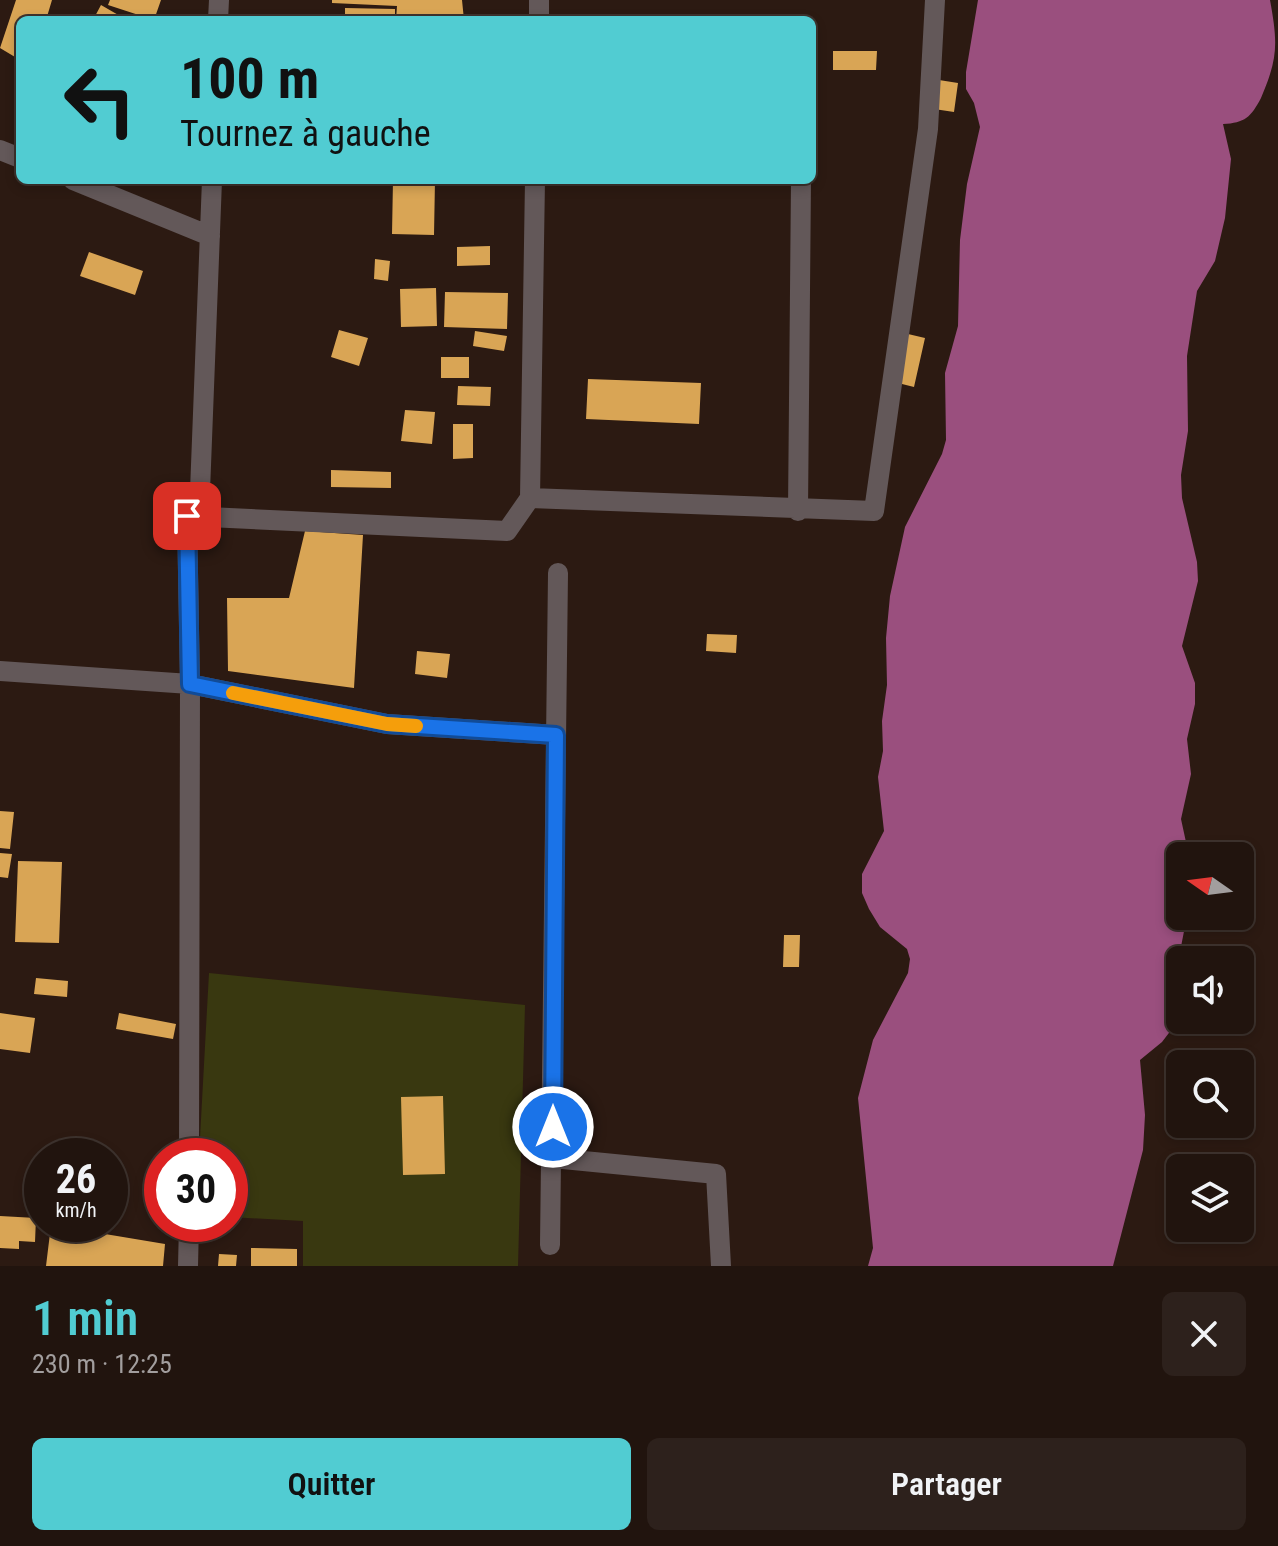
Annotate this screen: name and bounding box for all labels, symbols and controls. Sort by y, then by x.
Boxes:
text: 100 m [180,46,319,112]
icon: left [48,48,152,152]
text: Tournez à gauche [180,113,431,155]
pin [153,482,221,550]
icon: arrive [165,494,209,538]
north arrow [1166,842,1254,930]
map controls [1166,842,1254,1242]
button: sound [1166,946,1254,1034]
button: search [1166,1050,1254,1138]
position arrow [511,1085,595,1169]
speed limit sign: 30 [144,1138,248,1242]
button: layers [1166,1154,1254,1242]
text: 26 [56,1156,96,1203]
text: km/h [55,1198,97,1222]
text: 1 min [32,1290,138,1347]
button: close [1162,1292,1246,1376]
text: 230 m · 12:25 [32,1349,172,1379]
button: Quitter [32,1438,631,1530]
button: Partager [647,1438,1246,1530]

